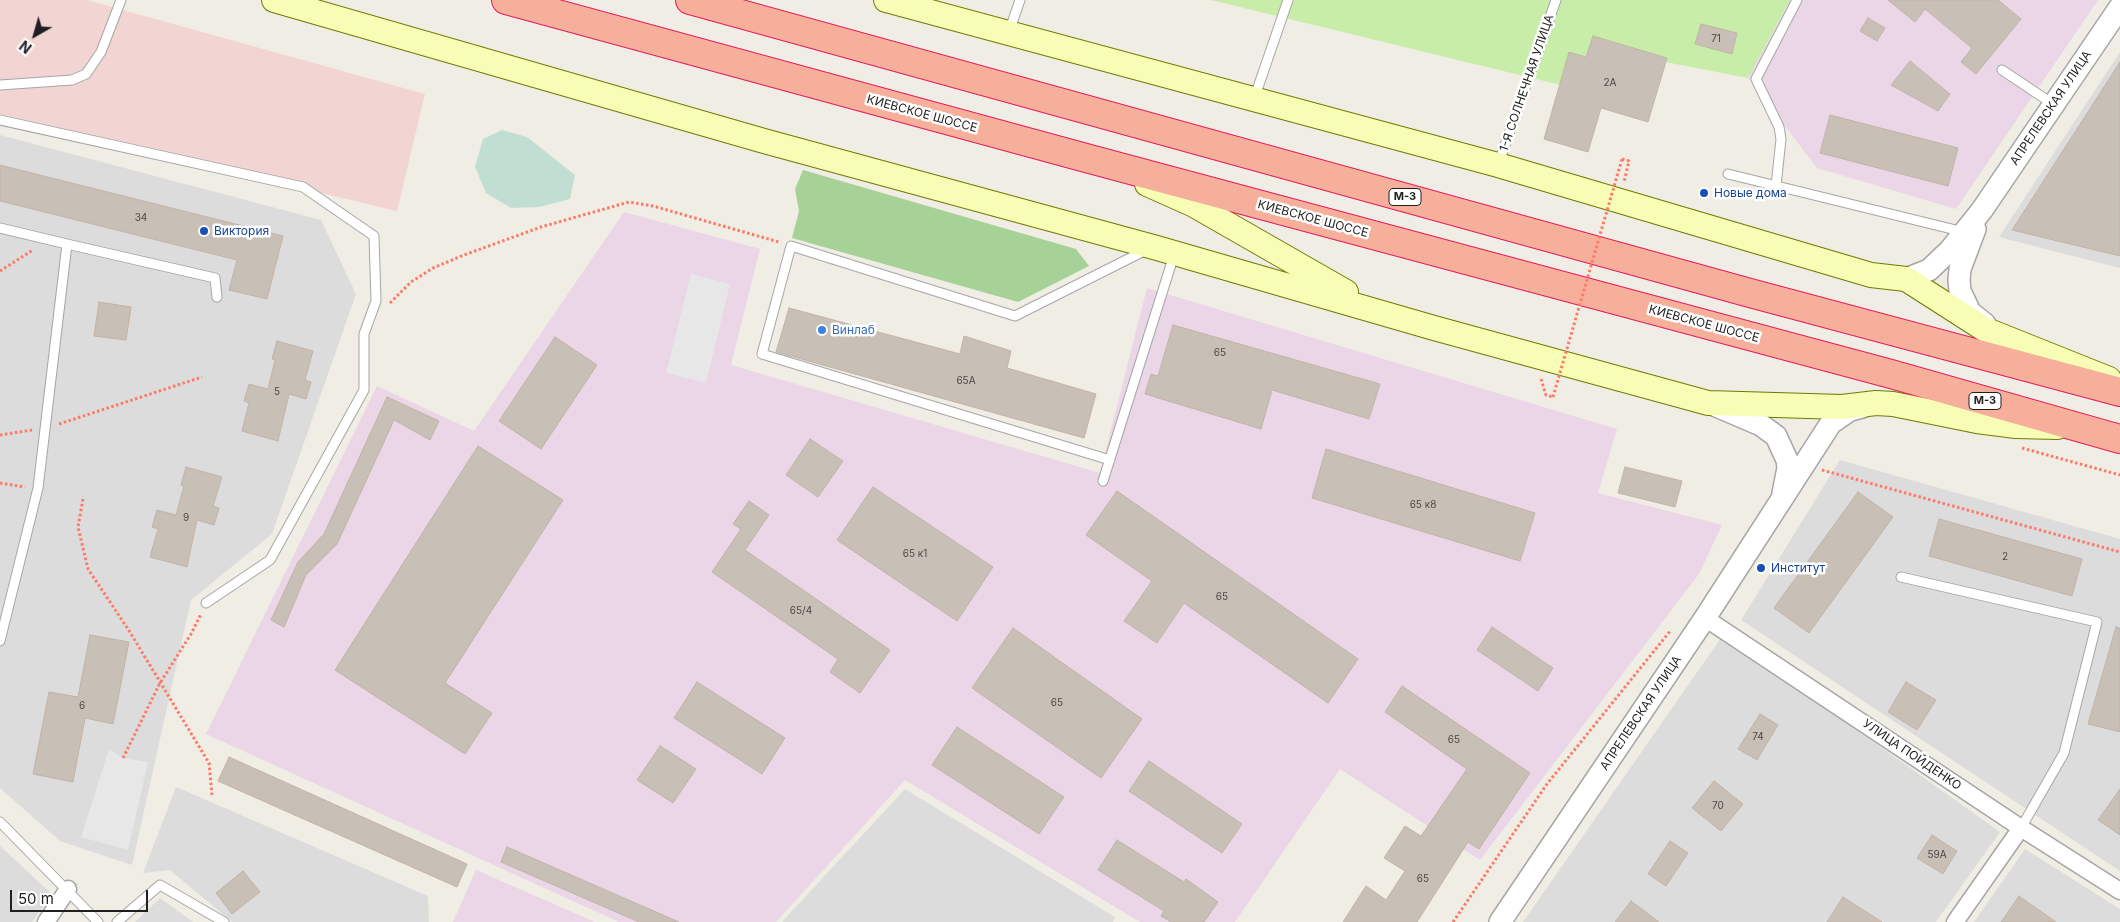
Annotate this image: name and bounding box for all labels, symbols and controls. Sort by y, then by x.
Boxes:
north arrow [10,10,60,60]
street label: 1-Я СОЛНЕЧНАЯ УЛИЦА [1497,13,1557,153]
house number: 71 [1711,33,1721,45]
text: N [16,37,35,57]
street label: АПРЕЛЕВСКАЯ УЛИЦА [2007,48,2095,168]
house number: 2А [1604,77,1616,89]
street label: КИЕВСКОЕ ШОССЕ [865,92,979,136]
place label: Новые дома [1714,186,1787,200]
marker: Новые дома [1698,187,1710,199]
road number: М-3 [1389,188,1421,206]
street label: КИЕВСКОЕ ШОССЕ [1256,197,1370,241]
house number: 34 [135,212,147,224]
place label: Виктория [214,224,269,238]
marker: Виктория [198,225,210,237]
street label: КИЕВСКОЕ ШОССЕ [1647,302,1761,346]
place label: Винлаб [832,323,875,337]
marker: Винлаб [816,324,828,336]
house number: 65 [1214,347,1226,359]
house number: 65А [956,375,976,387]
house number: 5 [274,386,280,398]
road number: М-3 [1969,392,2001,410]
house number: 65 к8 [1410,499,1436,511]
house number: 9 [183,512,189,524]
house number: 65 к1 [903,548,927,560]
house number: 2 [2002,551,2008,563]
place label: Институт [1771,561,1825,575]
marker: Институт [1755,562,1767,574]
house number: 65 [1216,591,1228,603]
house number: 65/4 [790,605,812,617]
street label: АПРЕЛЕВСКАЯ УЛИЦА [1597,653,1685,773]
house number: 65 [1051,697,1063,709]
house number: 6 [79,700,85,712]
street label: УЛИЦА ПОЙДЕНКО [1860,717,1964,793]
house number: 74 [1752,731,1764,743]
house number: 65 [1448,734,1460,746]
house number: 70 [1712,800,1724,812]
house number: 59А [1927,849,1947,861]
house number: 65 [1417,873,1429,885]
scale bar [12,880,150,912]
text: 50 m [18,889,54,908]

